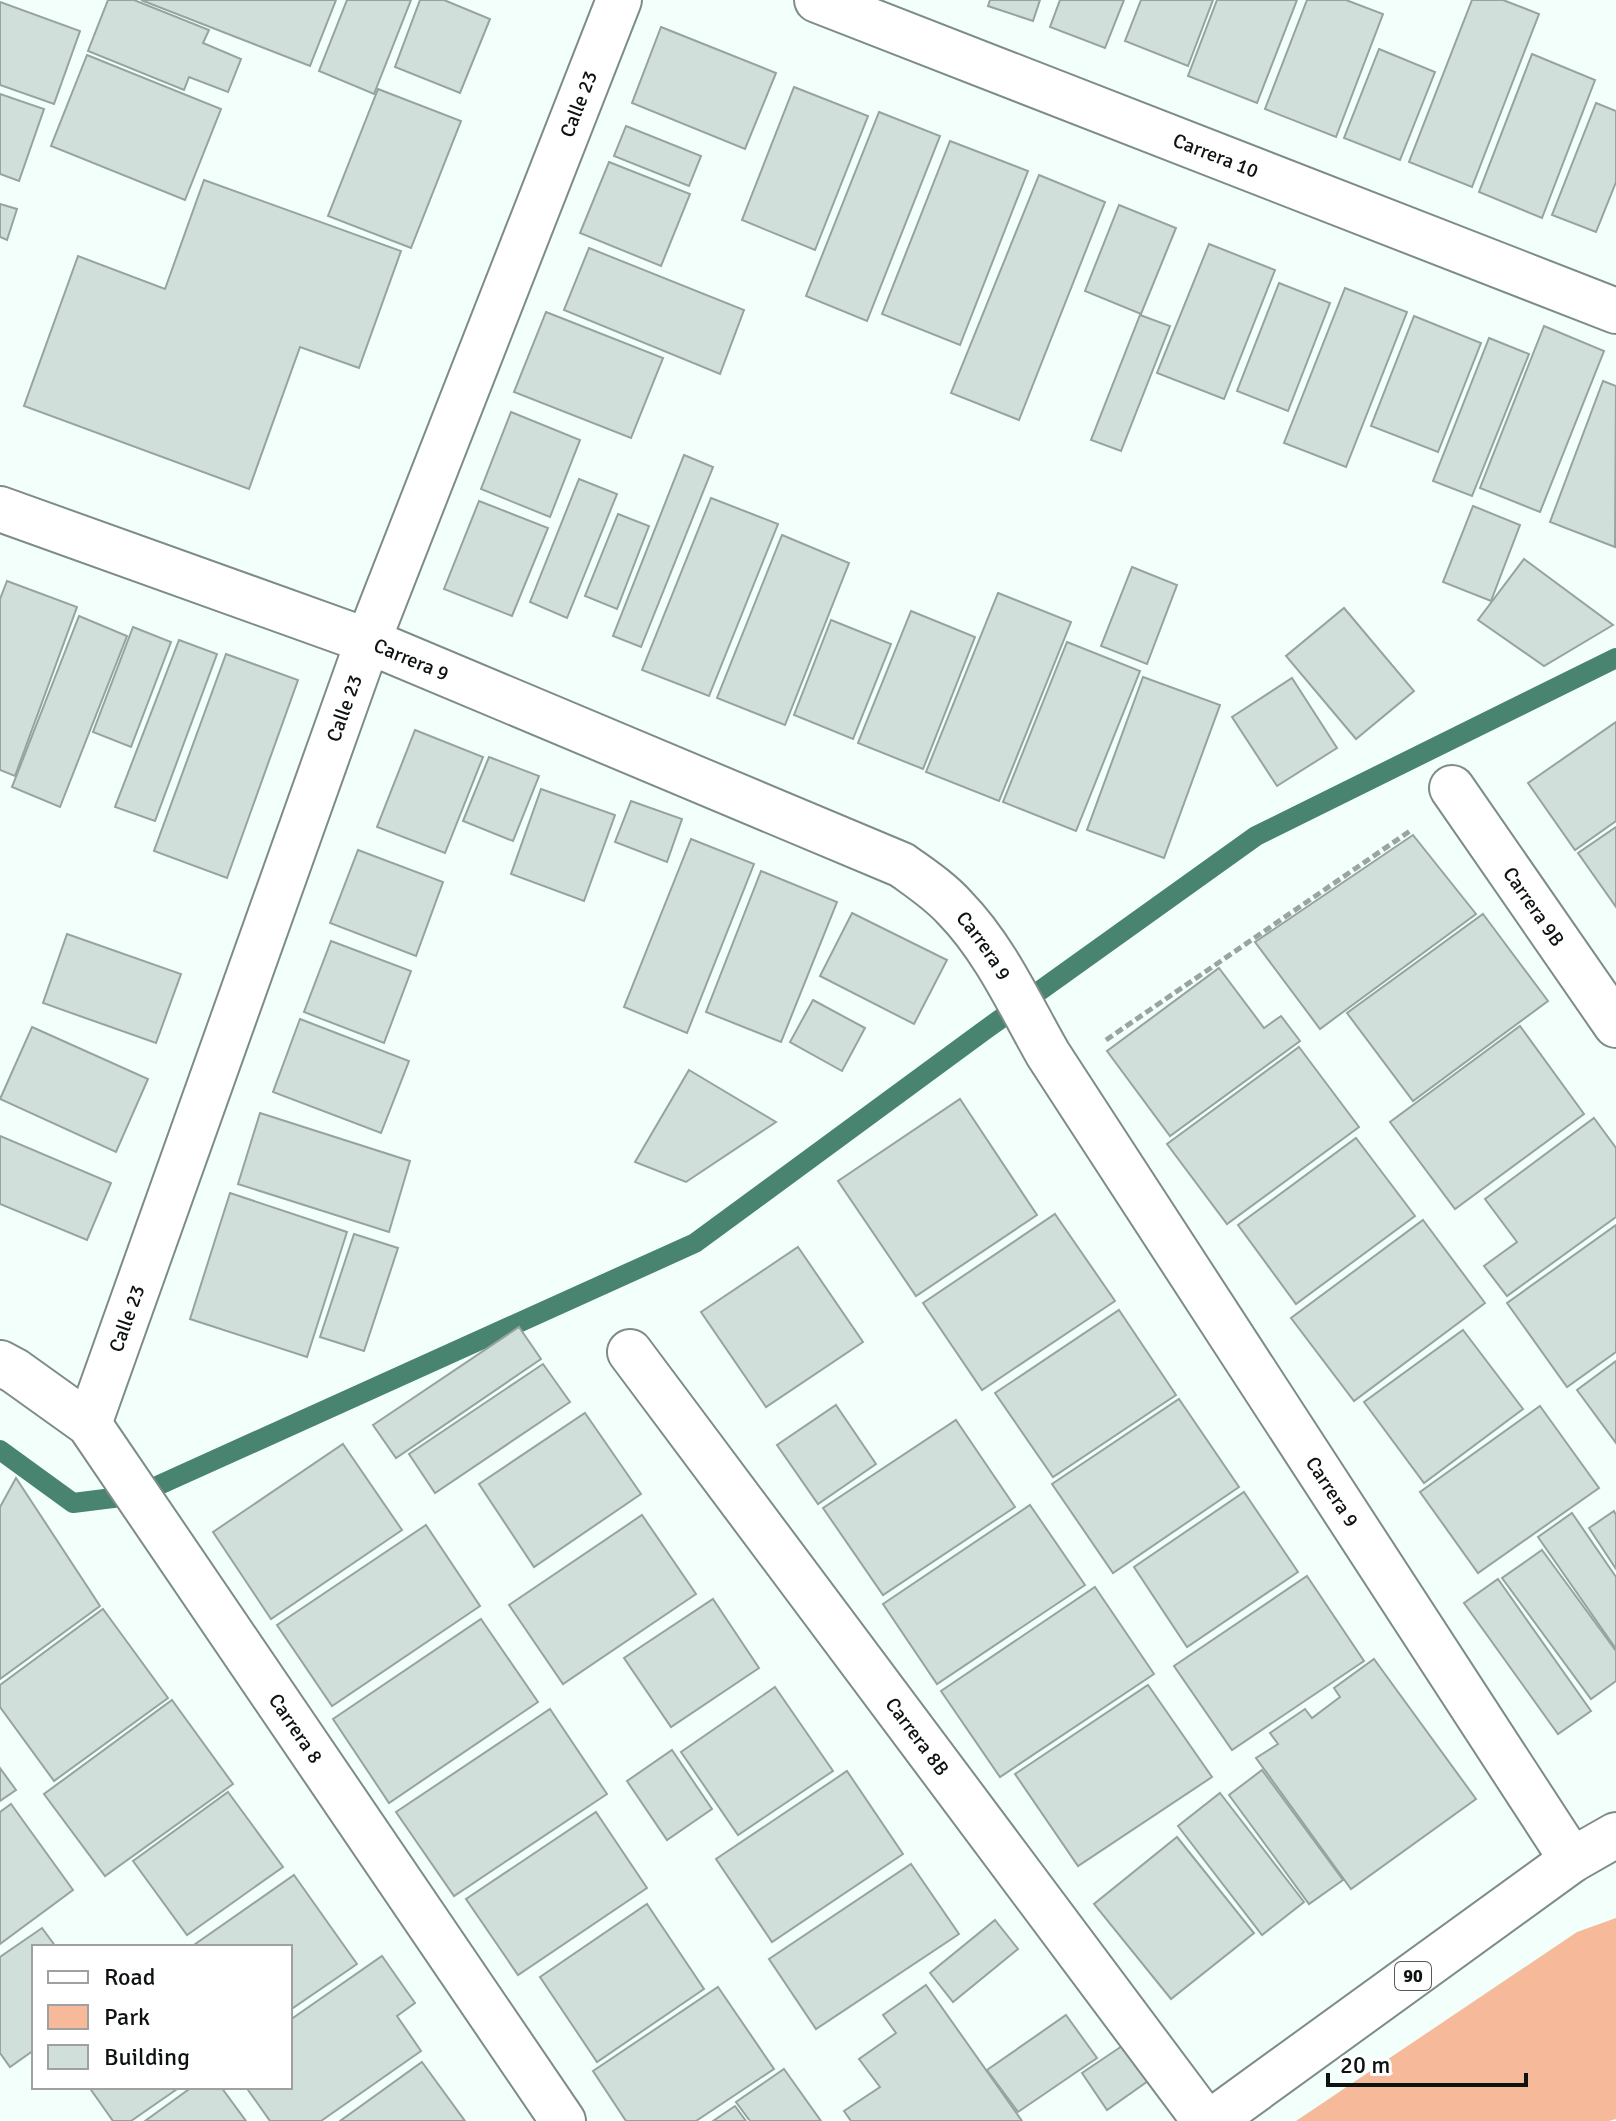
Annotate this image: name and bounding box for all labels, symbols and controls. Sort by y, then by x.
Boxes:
street label: Calle 23 [554,67,603,141]
street label: Carrera 10 [1169,127,1262,183]
street label: Carrera 9 [370,632,453,686]
street label: Calle 23 [321,671,368,745]
street label: Carrera 9B [1498,862,1570,951]
street label: Carrera 9 [951,906,1017,985]
street label: Calle 23 [103,1282,150,1355]
street label: Carrera 9 [1300,1452,1365,1532]
street label: Carrera 8 [263,1689,328,1768]
street label: Carrera 8B [880,1692,955,1780]
legend [32,1945,292,2089]
text: Road [104,1962,155,1992]
road number: 90 [1395,1962,1431,1990]
text: Park [104,2002,150,2032]
scale bar [1328,2037,1526,2087]
text: Building [104,2042,190,2072]
text: 20 m [1340,2050,1390,2080]

